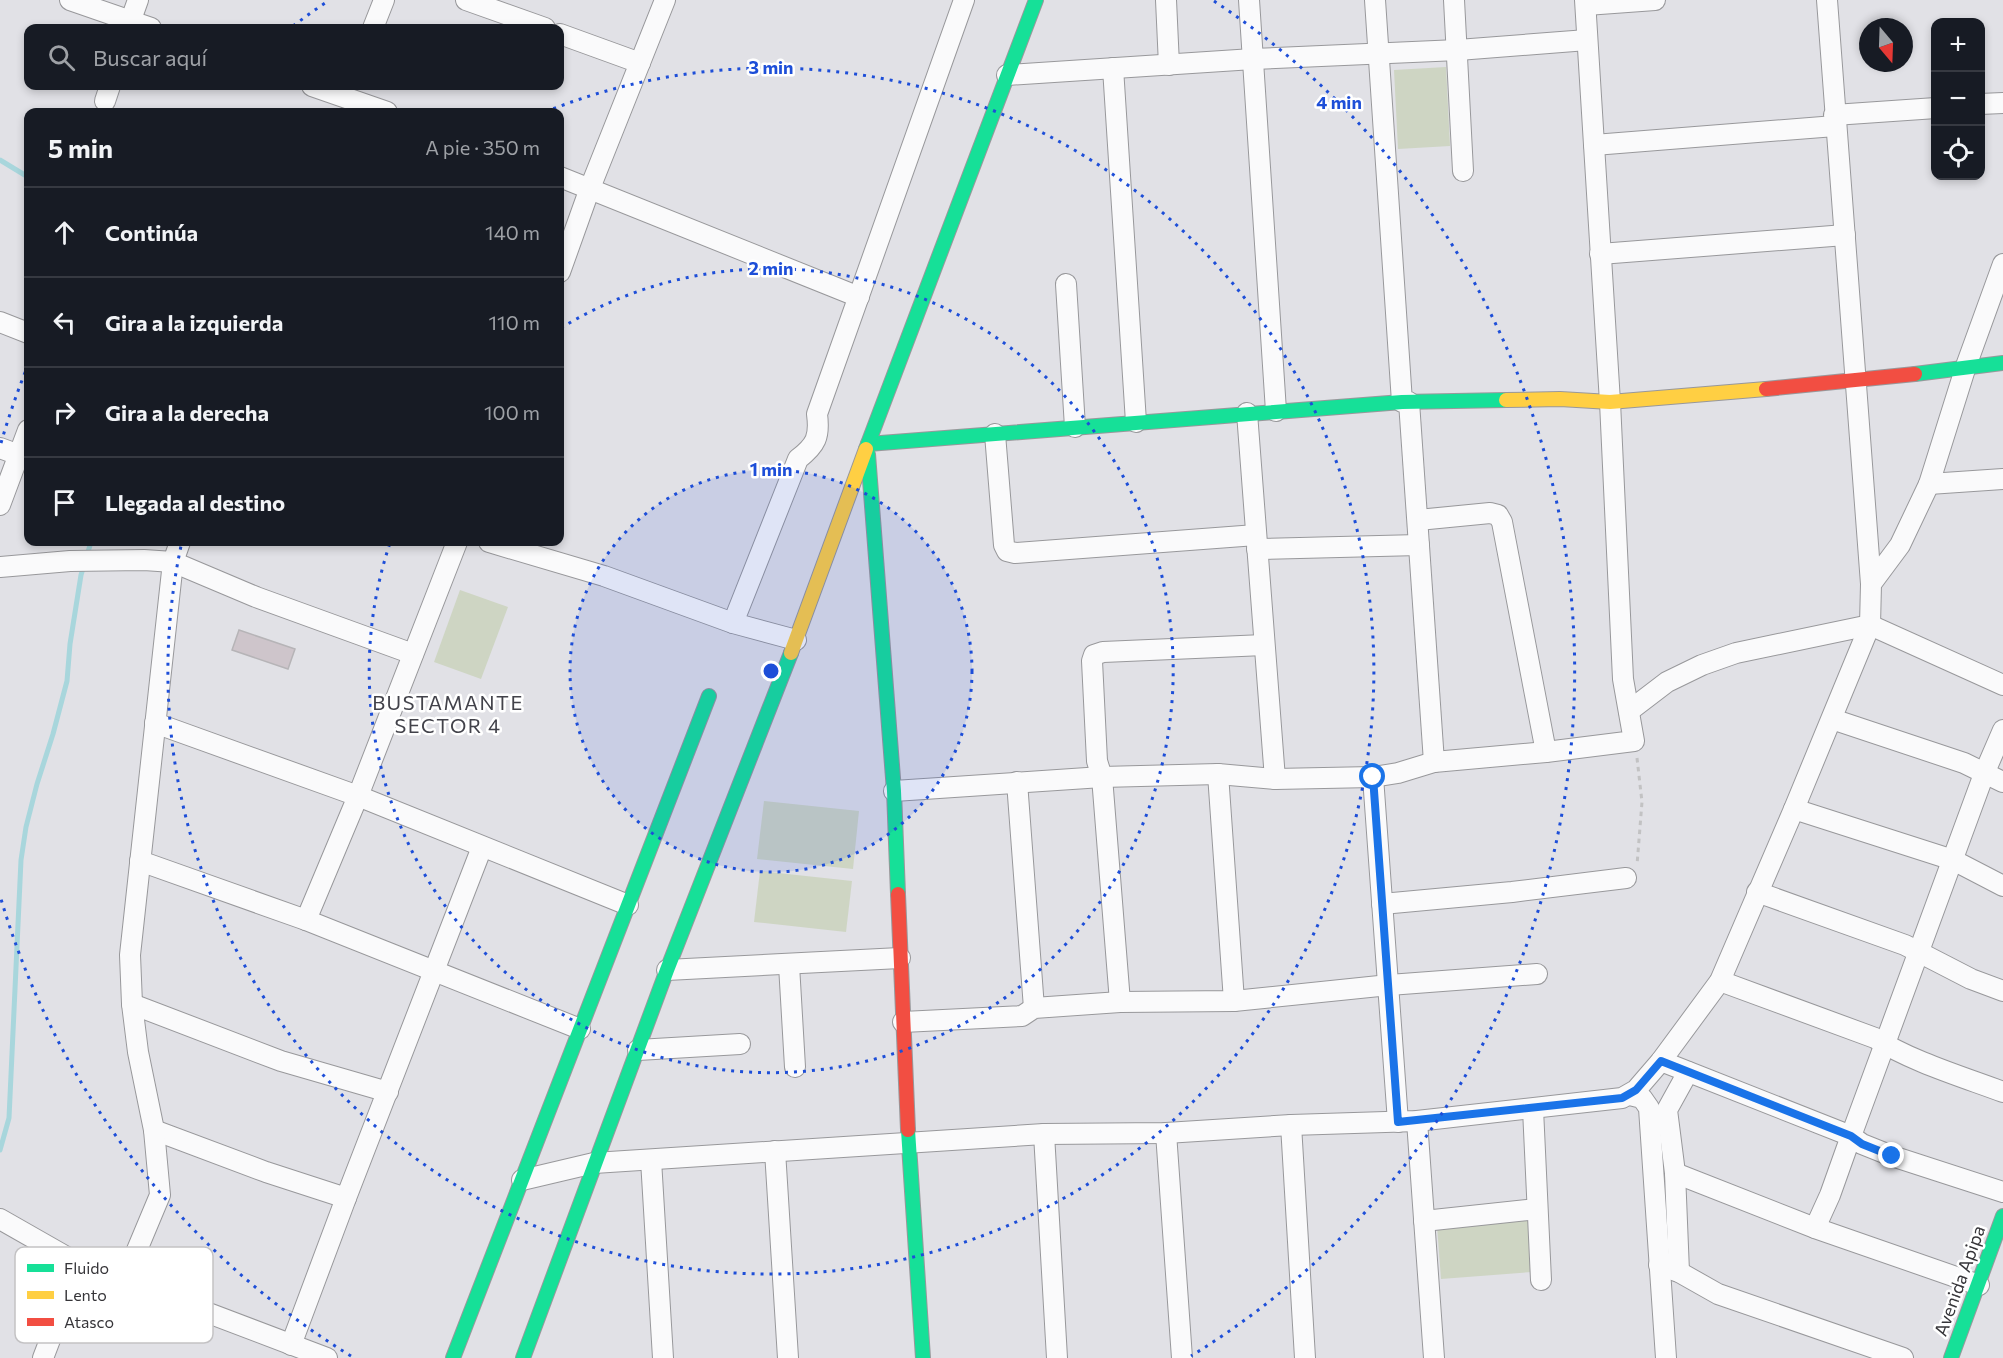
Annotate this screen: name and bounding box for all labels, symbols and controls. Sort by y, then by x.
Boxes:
north arrow [1859,18,1913,72]
map controls [1931,18,1985,180]
button: + [1931,18,1985,72]
search box [24,24,564,90]
icon: search [45,41,78,74]
text: Buscar aquí [93,44,207,71]
text: 3 min [748,56,794,78]
button: − [1931,72,1985,126]
text: 4 min [1316,91,1362,113]
button: locate [1931,126,1985,180]
text: 5 min [48,132,113,163]
text: A pie · 350 m [425,135,540,159]
icon: ahead [48,216,81,249]
text: Continúa [105,219,198,246]
text: 140 m [485,220,540,244]
text: 2 min [749,257,793,279]
icon: left [48,306,81,339]
text: Gira a la izquierda [105,309,283,336]
text: 110 m [489,310,540,334]
icon: right [48,396,81,429]
text: Gira a la derecha [105,399,269,426]
text: 100 m [484,400,540,424]
text: 1 min [750,458,792,480]
icon: arrive [48,486,81,519]
text: Llegada al destino [105,489,285,516]
centre of rings [761,661,781,681]
district label: BUSTAMANTE SECTOR 4 [372,690,524,737]
route start [1359,763,1385,789]
route end [1878,1142,1904,1168]
street label: Avenida Apipa [1929,1222,1989,1339]
legend [15,1247,213,1343]
text: Fluido [64,1258,109,1277]
text: Lento [64,1285,107,1304]
text: Atasco [64,1312,114,1331]

